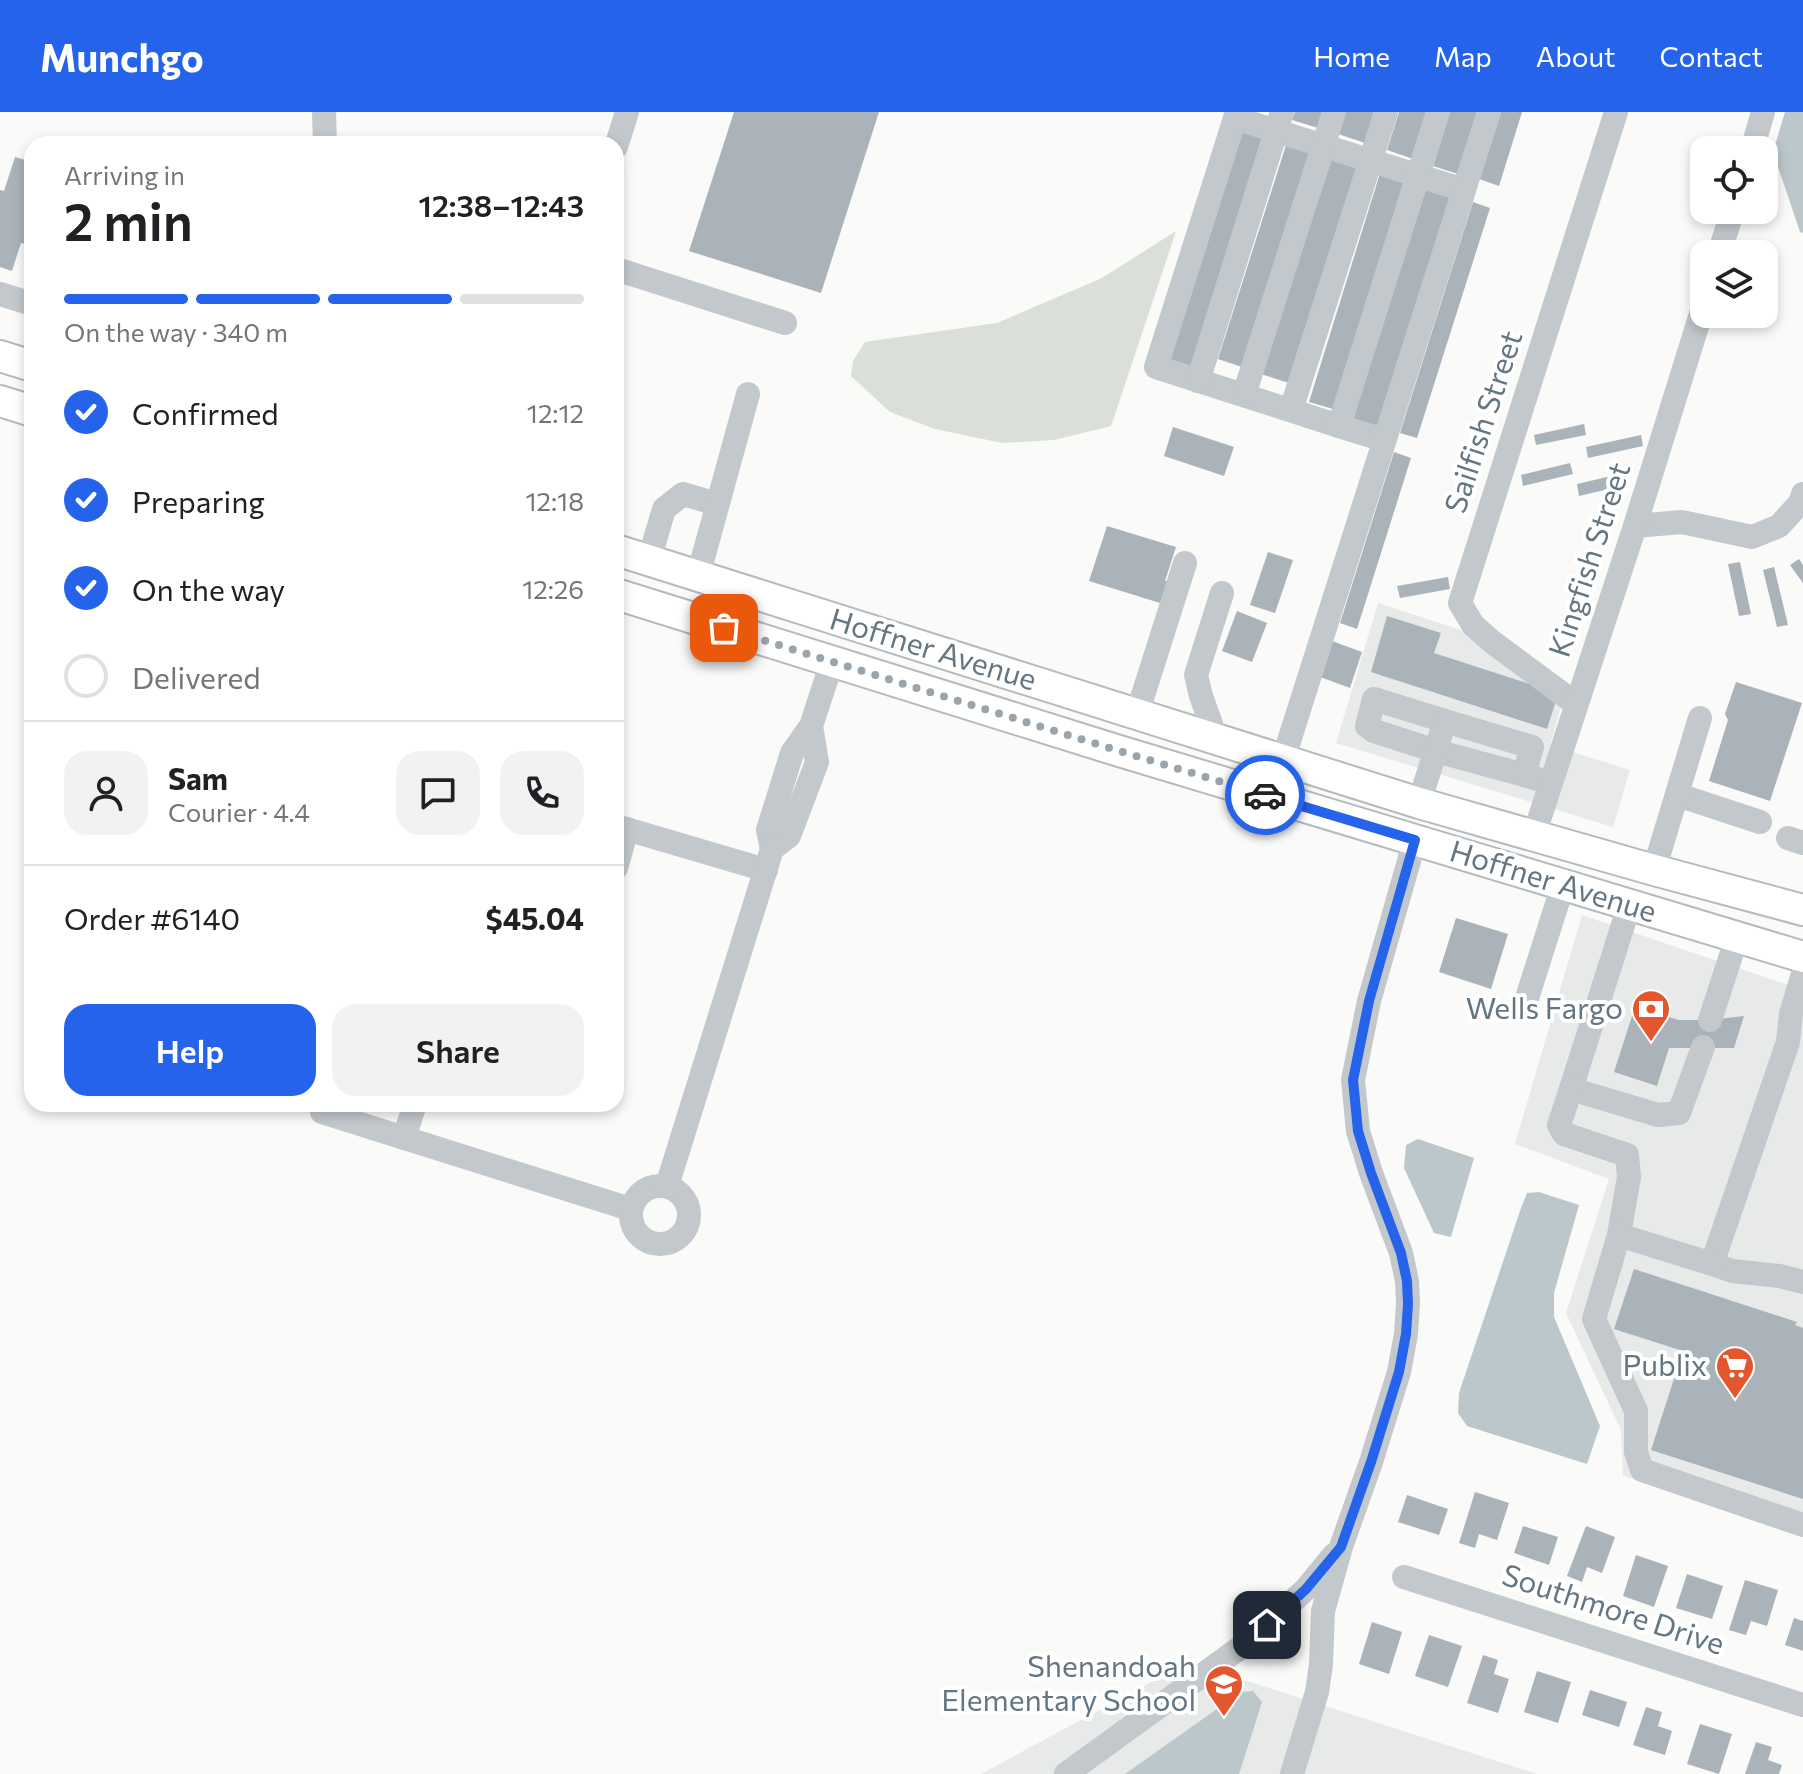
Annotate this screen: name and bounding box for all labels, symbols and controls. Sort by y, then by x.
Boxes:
text: Munchgo [40,33,204,80]
text: Home [1313,39,1390,73]
text: Map [1434,39,1492,73]
text: About [1536,39,1616,73]
text: Contact [1660,39,1763,73]
map controls [1690,136,1778,328]
button: locate [1690,136,1778,224]
text: Arriving in [64,159,185,190]
text: 12:38–12:43 [419,186,584,223]
text: 2 min [64,188,193,252]
button: layers [1690,240,1778,328]
text: On the way · 340 m [64,316,288,347]
street label: Sailfish Street [1435,325,1529,517]
icon: check [64,390,108,434]
text: Confirmed [132,394,279,431]
text: 12:12 [527,397,584,428]
street label: Kingfish Street [1539,457,1636,661]
icon: check [64,478,108,522]
text: Preparing [132,482,265,519]
text: 12:18 [525,485,584,516]
icon: check [64,566,108,610]
text: On the way [132,570,285,607]
text: 12:26 [522,573,584,604]
pin [690,594,758,662]
street label: Hoffner Avenue [826,599,1041,697]
icon: bag [702,606,746,650]
text: Delivered [132,658,261,695]
button: person [64,751,148,835]
button: chat [396,751,480,835]
button: phone [500,751,584,835]
courier [1225,755,1305,835]
text: Sam [168,759,228,796]
icon: car [1243,773,1287,817]
text: Courier · 4.4 [168,796,310,827]
street label: Hoffner Avenue [1446,831,1661,929]
text: Order #6140 [64,899,240,936]
text: $45.04 [485,899,584,936]
place label: Wells Fargo [1466,988,1623,1025]
bank icon: Wells Fargo [1630,988,1672,1043]
button: Help [64,1004,316,1096]
button: Share [332,1004,584,1096]
place label: Publix [1622,1345,1707,1382]
supermarket icon: Publix [1714,1345,1756,1400]
street label: Southmore Drive [1498,1554,1730,1661]
pin [1233,1591,1301,1659]
icon: home [1245,1603,1289,1647]
place label: Shenandoah Elementary School [941,1646,1196,1717]
school or university icon: Shenandoah Elementary School [1203,1663,1245,1718]

